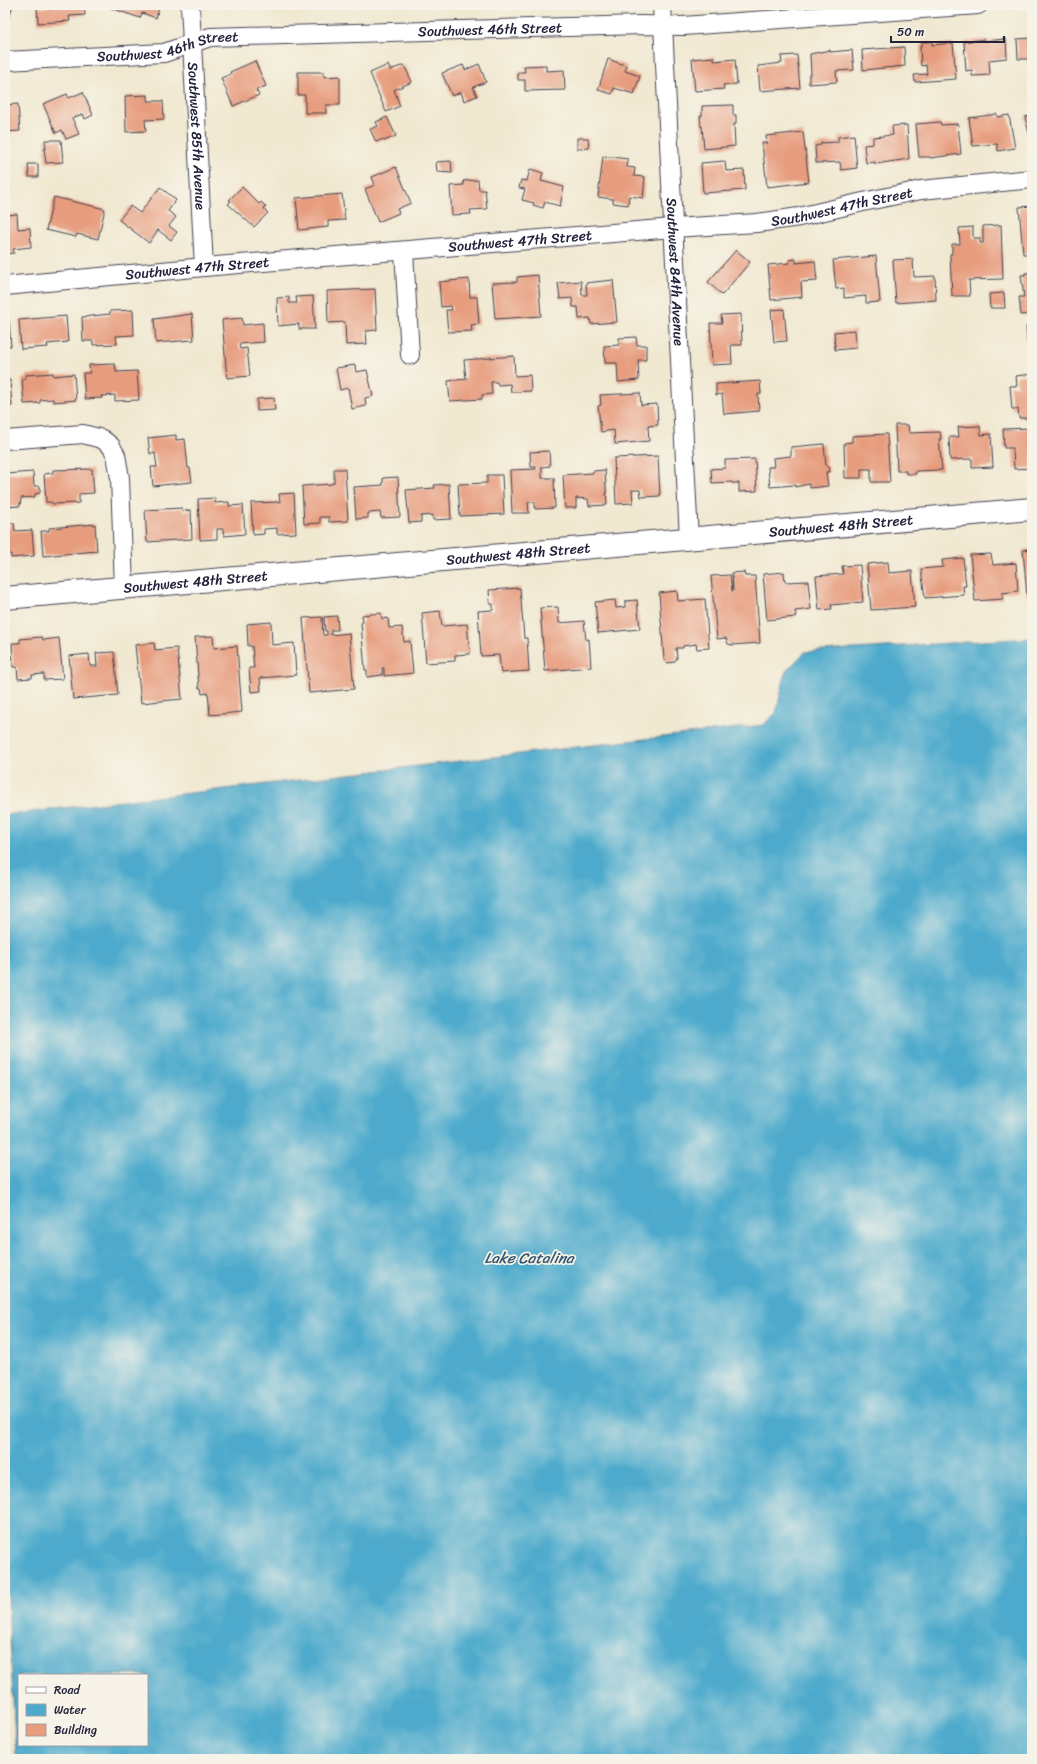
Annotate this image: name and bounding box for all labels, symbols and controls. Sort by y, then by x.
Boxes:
street label: Southwest 46th Street [418,15,562,44]
scale bar [891,18,1004,44]
text: 50 m [897,21,924,43]
street label: Southwest 46th Street [96,24,239,69]
street label: Southwest 85th Avenue [180,61,213,211]
street label: Southwest 47th Street [769,180,915,234]
street label: Southwest 84th Avenue [659,197,691,347]
street label: Southwest 47th Street [447,223,593,260]
street label: Southwest 47th Street [124,250,270,287]
street label: Southwest 48th Street [768,507,914,545]
street label: Southwest 48th Street [445,535,591,573]
street label: Southwest 48th Street [122,563,268,601]
water label: Lake Catalina [484,1245,575,1271]
legend [18,1674,148,1746]
text: Road [54,1679,81,1701]
text: Water [54,1699,87,1721]
text: Building [54,1719,97,1741]

